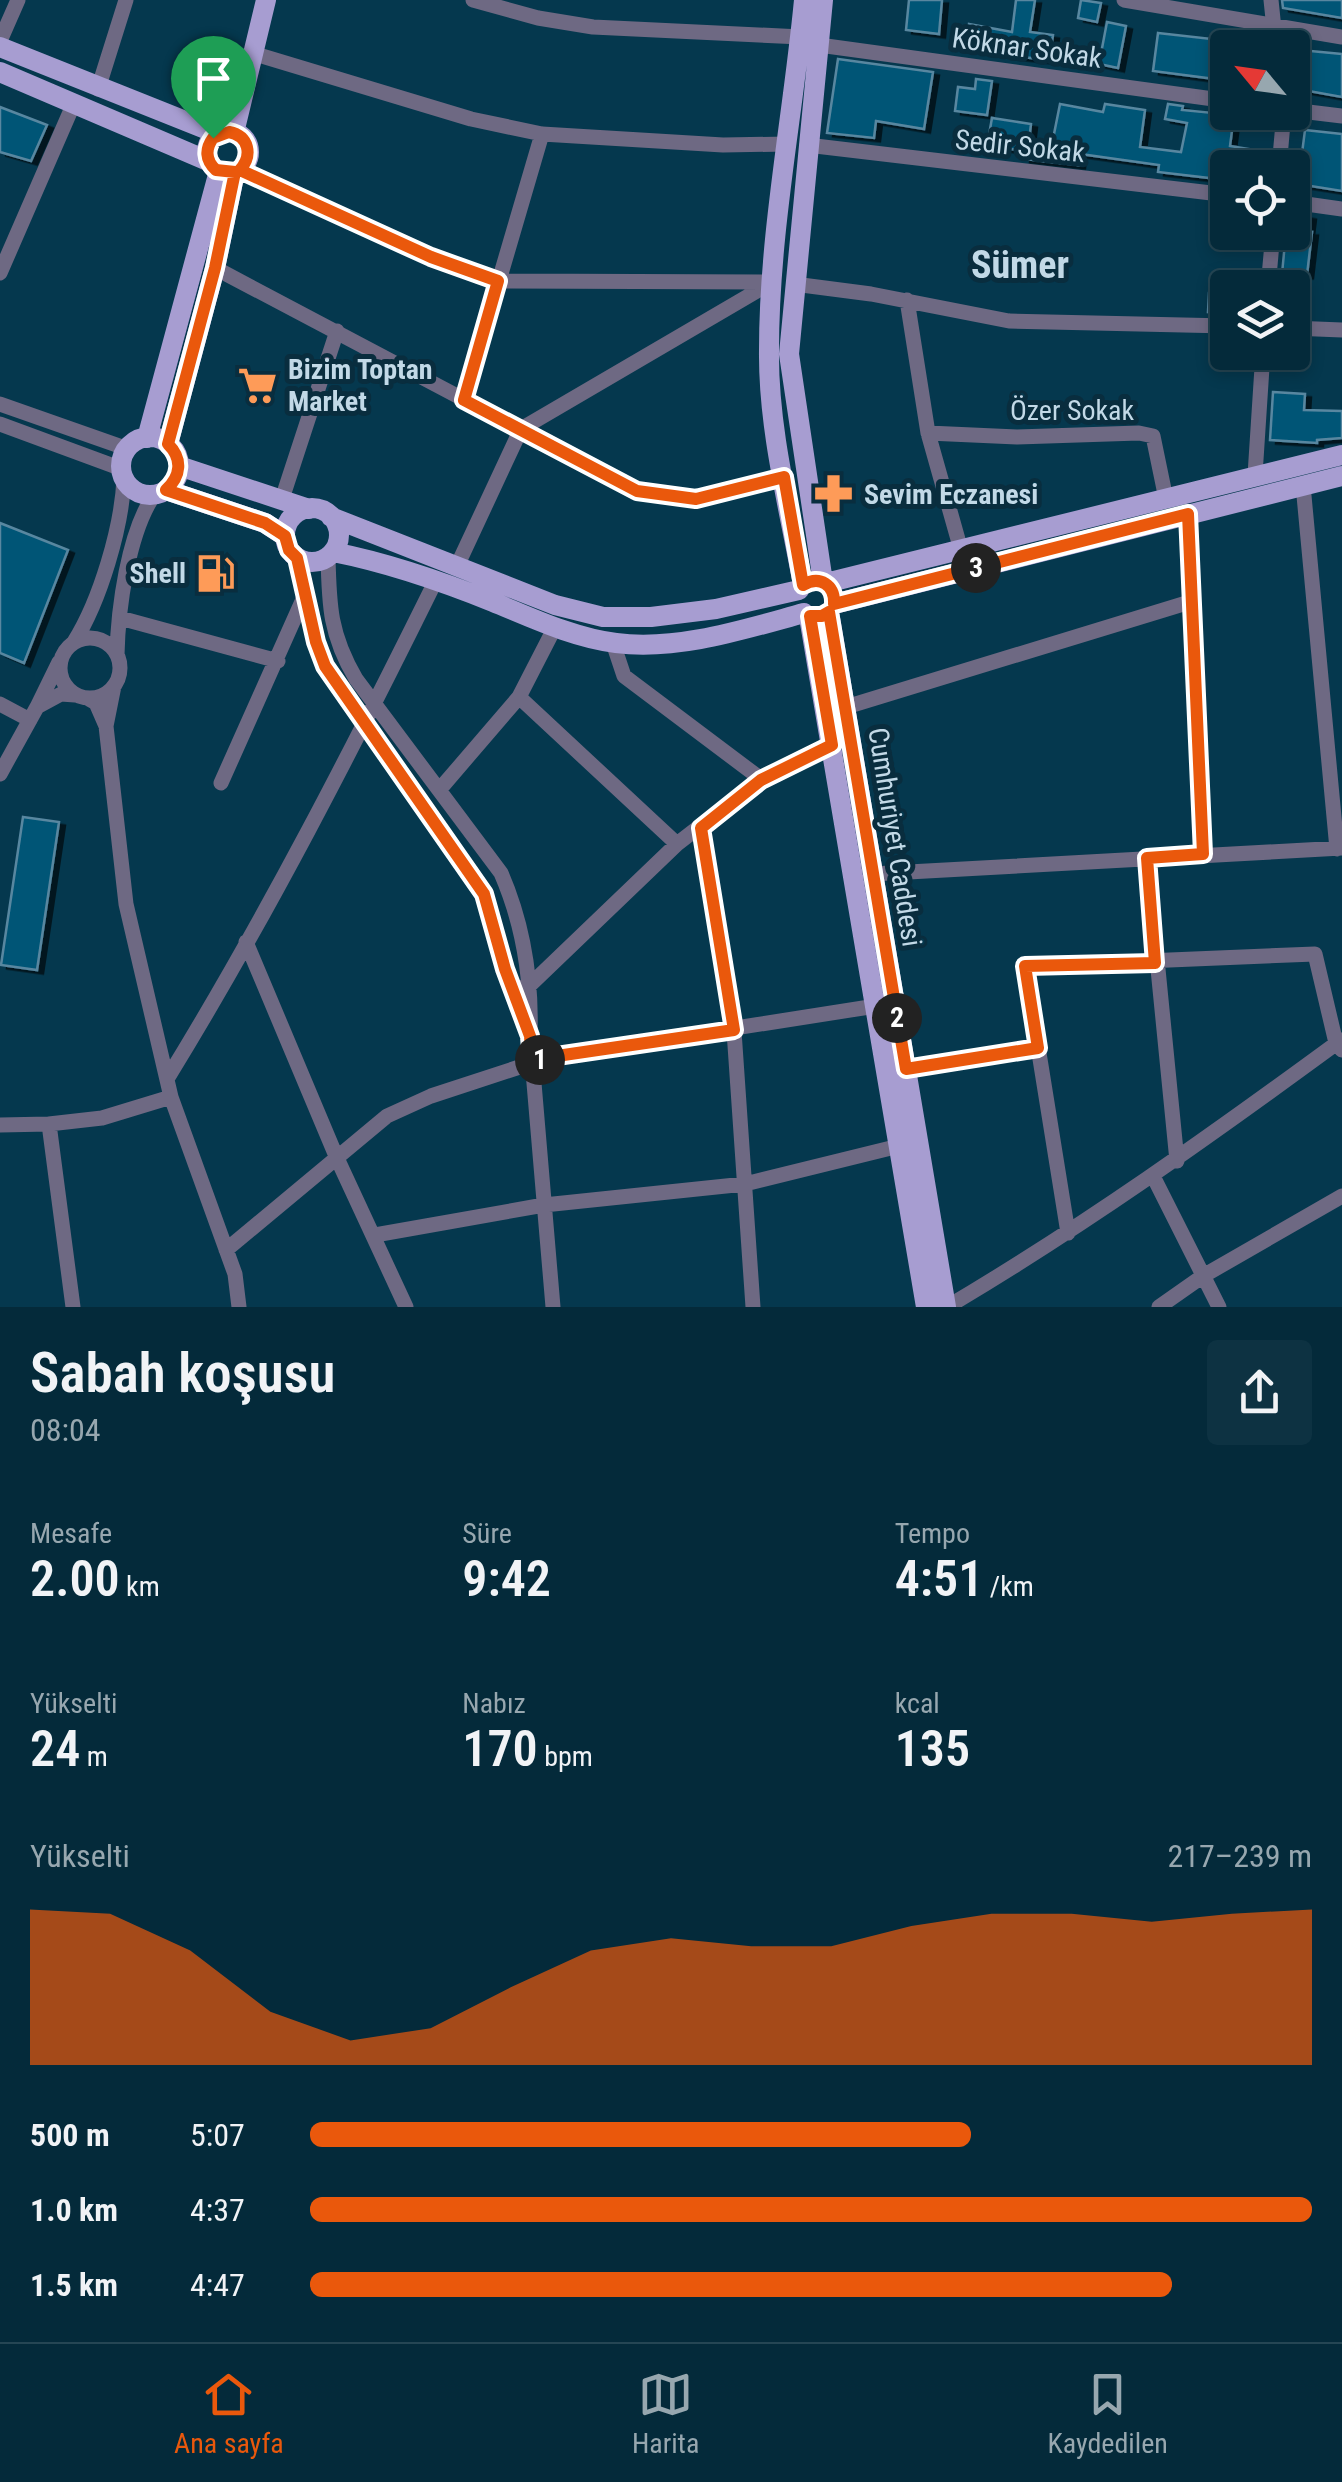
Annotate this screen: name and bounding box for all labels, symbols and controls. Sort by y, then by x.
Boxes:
street label: Köknar Sokak [950,21,1104,75]
north arrow [1210,30,1310,130]
map controls [1210,30,1310,370]
pin [171,36,256,139]
icon: arrive [186,51,241,106]
street label: Sedir Sokak [954,123,1087,169]
button: locate [1210,150,1310,250]
district label: Sümer [971,243,1069,287]
button: layers [1210,270,1310,370]
place label: Bizim Toptan Market [288,353,433,418]
supermarket icon: Bizim Toptan Market [237,364,279,406]
street label: Özer Sokak [1010,394,1134,427]
pharmacy icon: Sevim Eczanesi [813,473,855,515]
place label: Sevim Eczanesi [864,478,1038,511]
pin: 3 [951,543,1001,593]
text: 3 [969,551,983,584]
fuel station icon: Shell [195,552,237,594]
place label: Shell [130,557,186,590]
street label: Cumhuriyet Caddesi [861,725,929,949]
pin: 2 [872,993,922,1043]
text: 2 [890,1001,904,1034]
pin: 1 [515,1035,565,1085]
text: 1 [533,1043,547,1076]
button: share [1207,1340,1312,1445]
text: Sabah koşusu [30,1341,336,1405]
text: 08:04 [30,1411,101,1449]
text: Mesafe [30,1517,112,1550]
text: Süre [462,1517,512,1550]
text: Tempo [895,1517,970,1550]
text: 2.00 [30,1550,120,1608]
text: 9:42 [462,1550,551,1608]
text: 4:51 [895,1550,983,1608]
text: km [120,1570,160,1603]
text: /km [983,1570,1034,1603]
text: Yükselti [30,1687,117,1720]
text: Nabız [462,1687,526,1720]
text: kcal [895,1687,940,1720]
text: 24 [30,1720,80,1778]
text: 170 [462,1720,538,1778]
text: 135 [895,1720,970,1778]
text: m [80,1740,108,1773]
text: bpm [538,1740,593,1773]
text: Yükselti [30,1837,130,1875]
text: 217–239 m [1167,1837,1312,1875]
text: 500 m [30,2116,110,2154]
text: 5:07 [190,2116,245,2154]
text: 1.0 km [30,2191,118,2229]
text: 4:37 [190,2191,245,2229]
text: 1.5 km [30,2266,118,2304]
text: 4:47 [190,2266,245,2304]
tab: Ana sayfa [174,2367,284,2460]
tab: Harita [632,2367,699,2460]
tab: Kaydedilen [1047,2367,1168,2460]

